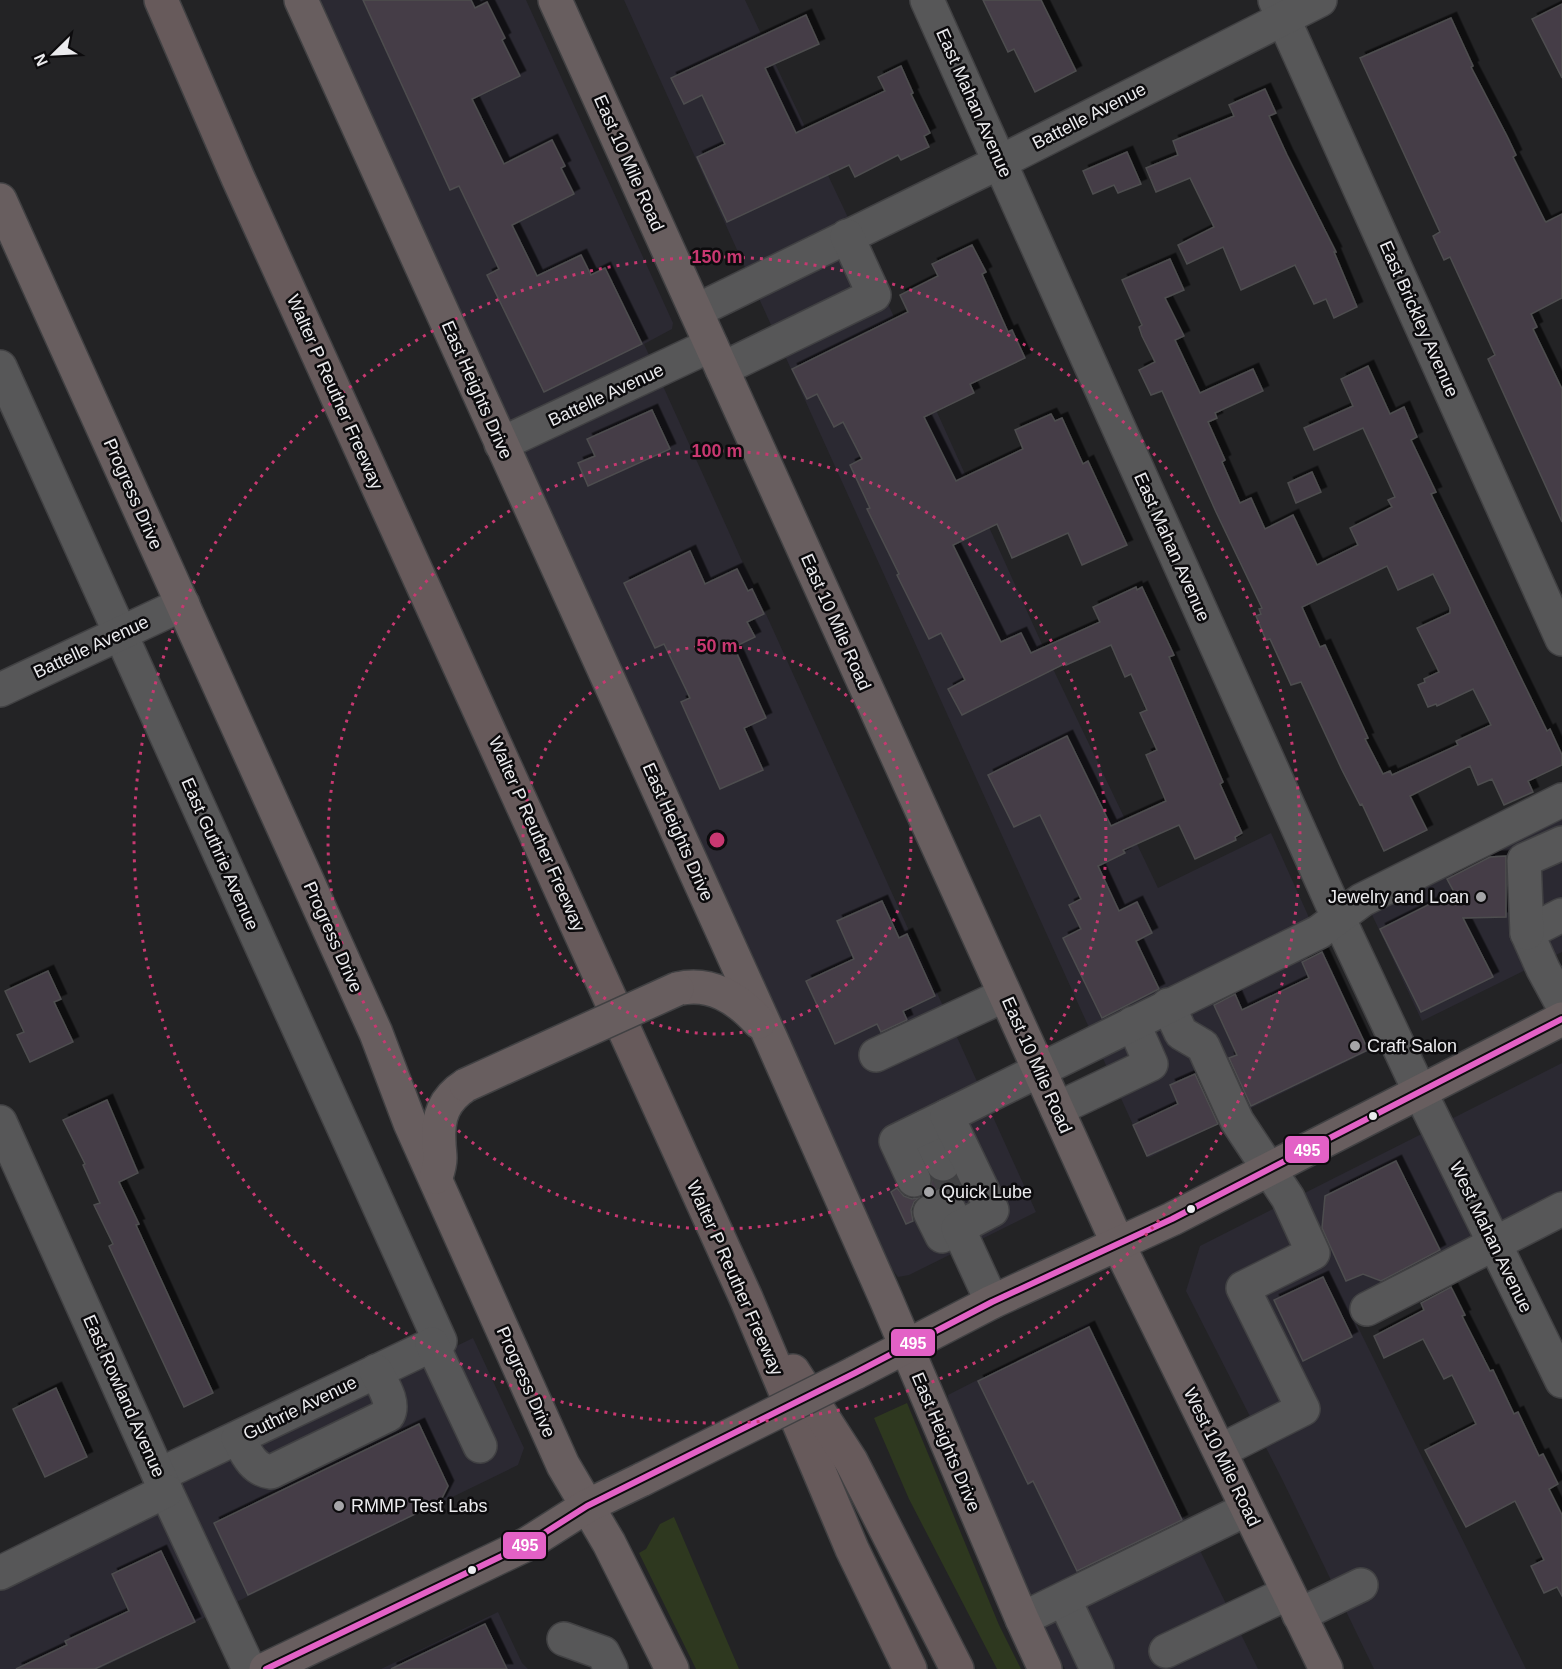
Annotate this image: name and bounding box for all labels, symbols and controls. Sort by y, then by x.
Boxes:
north arrow [24,24,84,84]
street label: East Mahan Avenue [932,25,1016,181]
text: N [31,51,51,69]
street label: Battelle Avenue [1029,79,1149,153]
street label: East 10 Mile Road [590,92,668,234]
street label: East Brickley Avenue [1376,238,1462,400]
text: 150 m [691,247,743,267]
street label: Walter P Reuther Freeway [283,292,387,492]
street label: East Heights Drive [438,318,516,462]
street label: Battelle Avenue [545,360,667,430]
street label: Progress Drive [100,436,166,552]
text: 100 m [691,441,743,461]
street label: East Mahan Avenue [1130,469,1214,625]
street label: East 10 Mile Road [797,551,875,693]
street label: Battelle Avenue [30,612,152,682]
text: 50 m [696,636,738,656]
street label: Walter P Reuther Freeway [485,734,589,934]
street label: East Heights Drive [639,760,717,904]
street label: East Guthrie Avenue [177,775,263,933]
centre of rings [707,830,727,850]
street label: Progress Drive [300,879,366,995]
place label: Jewelry and Loan [1328,887,1469,907]
marker: Jewelry and Loan [1474,890,1488,904]
street label: East 10 Mile Road [998,994,1076,1136]
place label: Craft Salon [1367,1036,1457,1056]
marker: Craft Salon [1348,1039,1362,1053]
unlabelled marker [1367,1110,1379,1122]
line badge: 495 [1284,1135,1330,1164]
text: 495 [1294,1142,1320,1159]
street label: West Mahan Avenue [1446,1158,1536,1316]
street label: Walter P Reuther Freeway [683,1178,787,1378]
place label: Quick Lube [941,1182,1032,1202]
marker: Quick Lube [922,1185,936,1199]
unlabelled marker [1185,1203,1197,1215]
street label: East Rowland Avenue [79,1312,169,1480]
street label: Progress Drive [493,1324,559,1440]
line badge: 495 [890,1328,936,1357]
text: 495 [900,1335,926,1352]
street label: East Heights Drive [908,1369,984,1515]
street label: Guthrie Avenue [240,1372,360,1444]
street label: West 10 Mile Road [1180,1384,1264,1530]
place label: RMMP Test Labs [351,1496,487,1516]
marker: RMMP Test Labs [332,1499,346,1513]
line badge: 495 [502,1531,547,1560]
text: 495 [512,1537,538,1554]
unlabelled marker [466,1564,478,1576]

